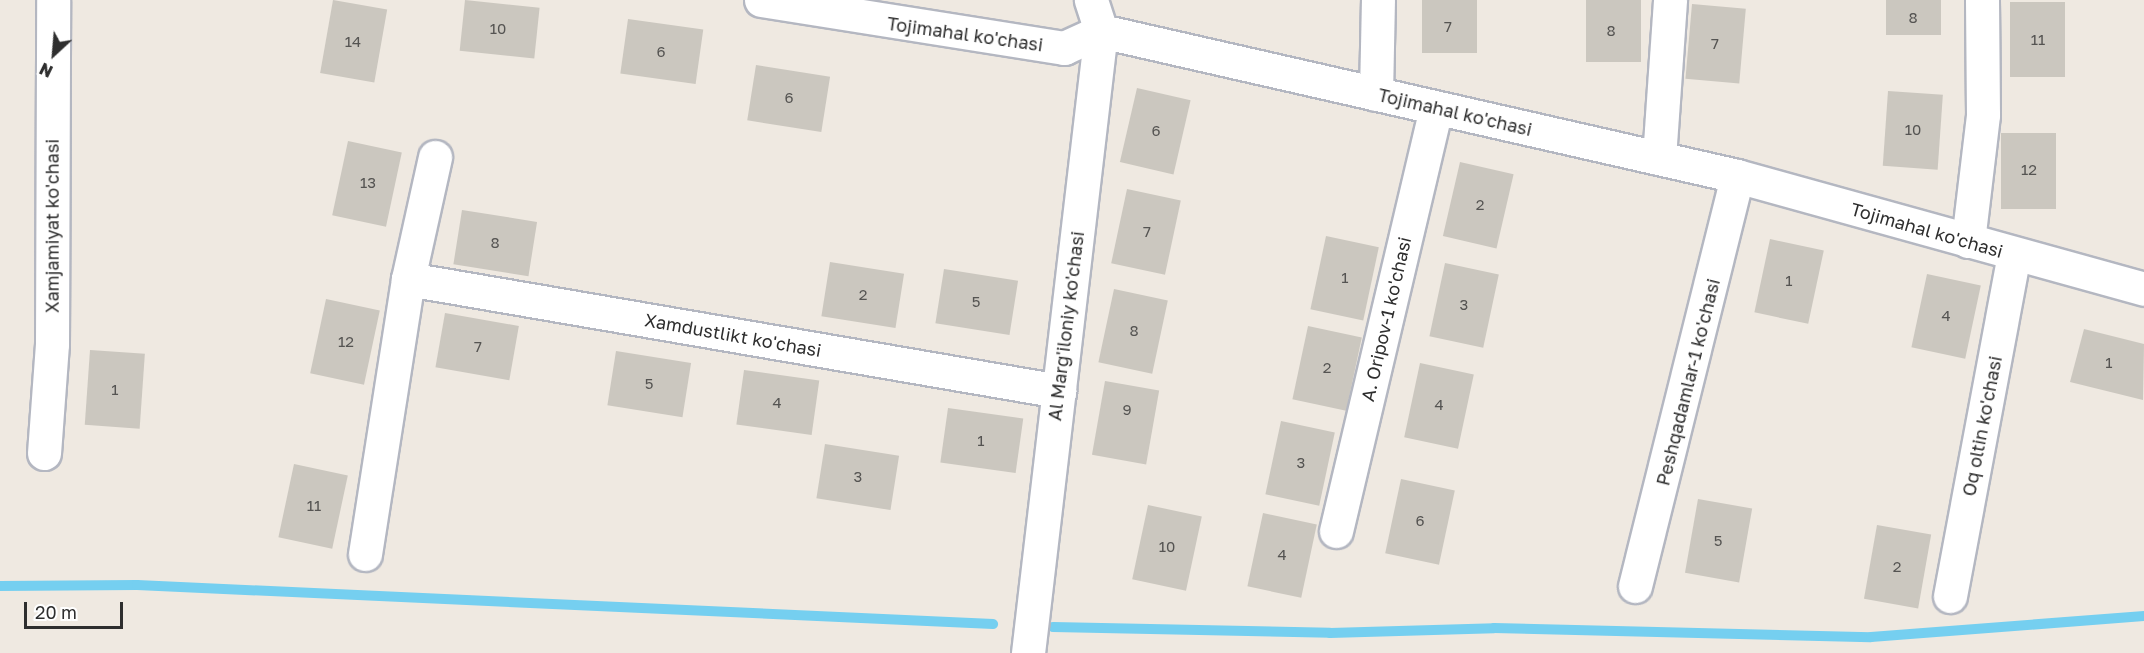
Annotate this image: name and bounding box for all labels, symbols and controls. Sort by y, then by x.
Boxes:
house number: 8 [1908,9,1918,27]
street label: Tojimahal ko'chasi [886,12,1044,56]
house number: 7 [1444,18,1452,36]
house number: 10 [490,20,506,38]
house number: 8 [1606,22,1616,40]
north arrow [24,24,84,84]
house number: 11 [2031,31,2045,49]
house number: 14 [345,33,361,51]
house number: 7 [1711,35,1719,53]
house number: 6 [656,43,666,61]
text: N [36,59,56,82]
street label: Tojimahal ko'chasi [1376,84,1534,140]
house number: 6 [784,89,794,107]
house number: 10 [1905,121,1921,139]
house number: 6 [1151,122,1161,140]
street label: Xamjamiyat ko'chasi [41,139,63,313]
house number: 12 [2021,161,2037,179]
house number: 13 [360,174,376,192]
house number: 2 [1476,196,1484,214]
street label: Tojimahal ko'chasi [1848,198,2006,262]
house number: 7 [1143,223,1151,241]
street label: Al Marg'iloniy ko'chasi [1044,230,1088,422]
house number: 8 [490,234,500,252]
street label: A. Oripov-1 ko'chasi [1357,235,1415,403]
house number: 1 [1341,269,1349,287]
house number: 1 [1785,272,1793,290]
street label: Peshqadamlar-1 ko'chasi [1652,276,1724,488]
house number: 2 [859,286,867,304]
house number: 5 [972,293,980,311]
house number: 3 [1460,296,1468,314]
house number: 4 [1941,307,1951,325]
street label: Xamdustlikt ko'chasi [643,309,823,361]
house number: 8 [1129,322,1139,340]
house number: 12 [338,333,354,351]
house number: 7 [474,338,482,356]
street label: Oq oltin ko'chasi [1958,354,2006,498]
house number: 1 [2105,354,2113,372]
house number: 2 [1323,359,1331,377]
house number: 5 [645,375,653,393]
house number: 1 [111,381,119,399]
house number: 4 [772,394,782,412]
house number: 4 [1434,396,1444,414]
house number: 9 [1122,401,1132,419]
house number: 1 [977,432,985,450]
house number: 3 [1297,454,1305,472]
house number: 3 [854,468,862,486]
house number: 11 [307,497,321,515]
house number: 6 [1415,512,1425,530]
house number: 5 [1714,532,1722,550]
house number: 10 [1159,538,1175,556]
house number: 4 [1277,546,1287,564]
house number: 2 [1893,558,1901,576]
scale bar [27,590,126,628]
text: 20 m [35,601,77,623]

